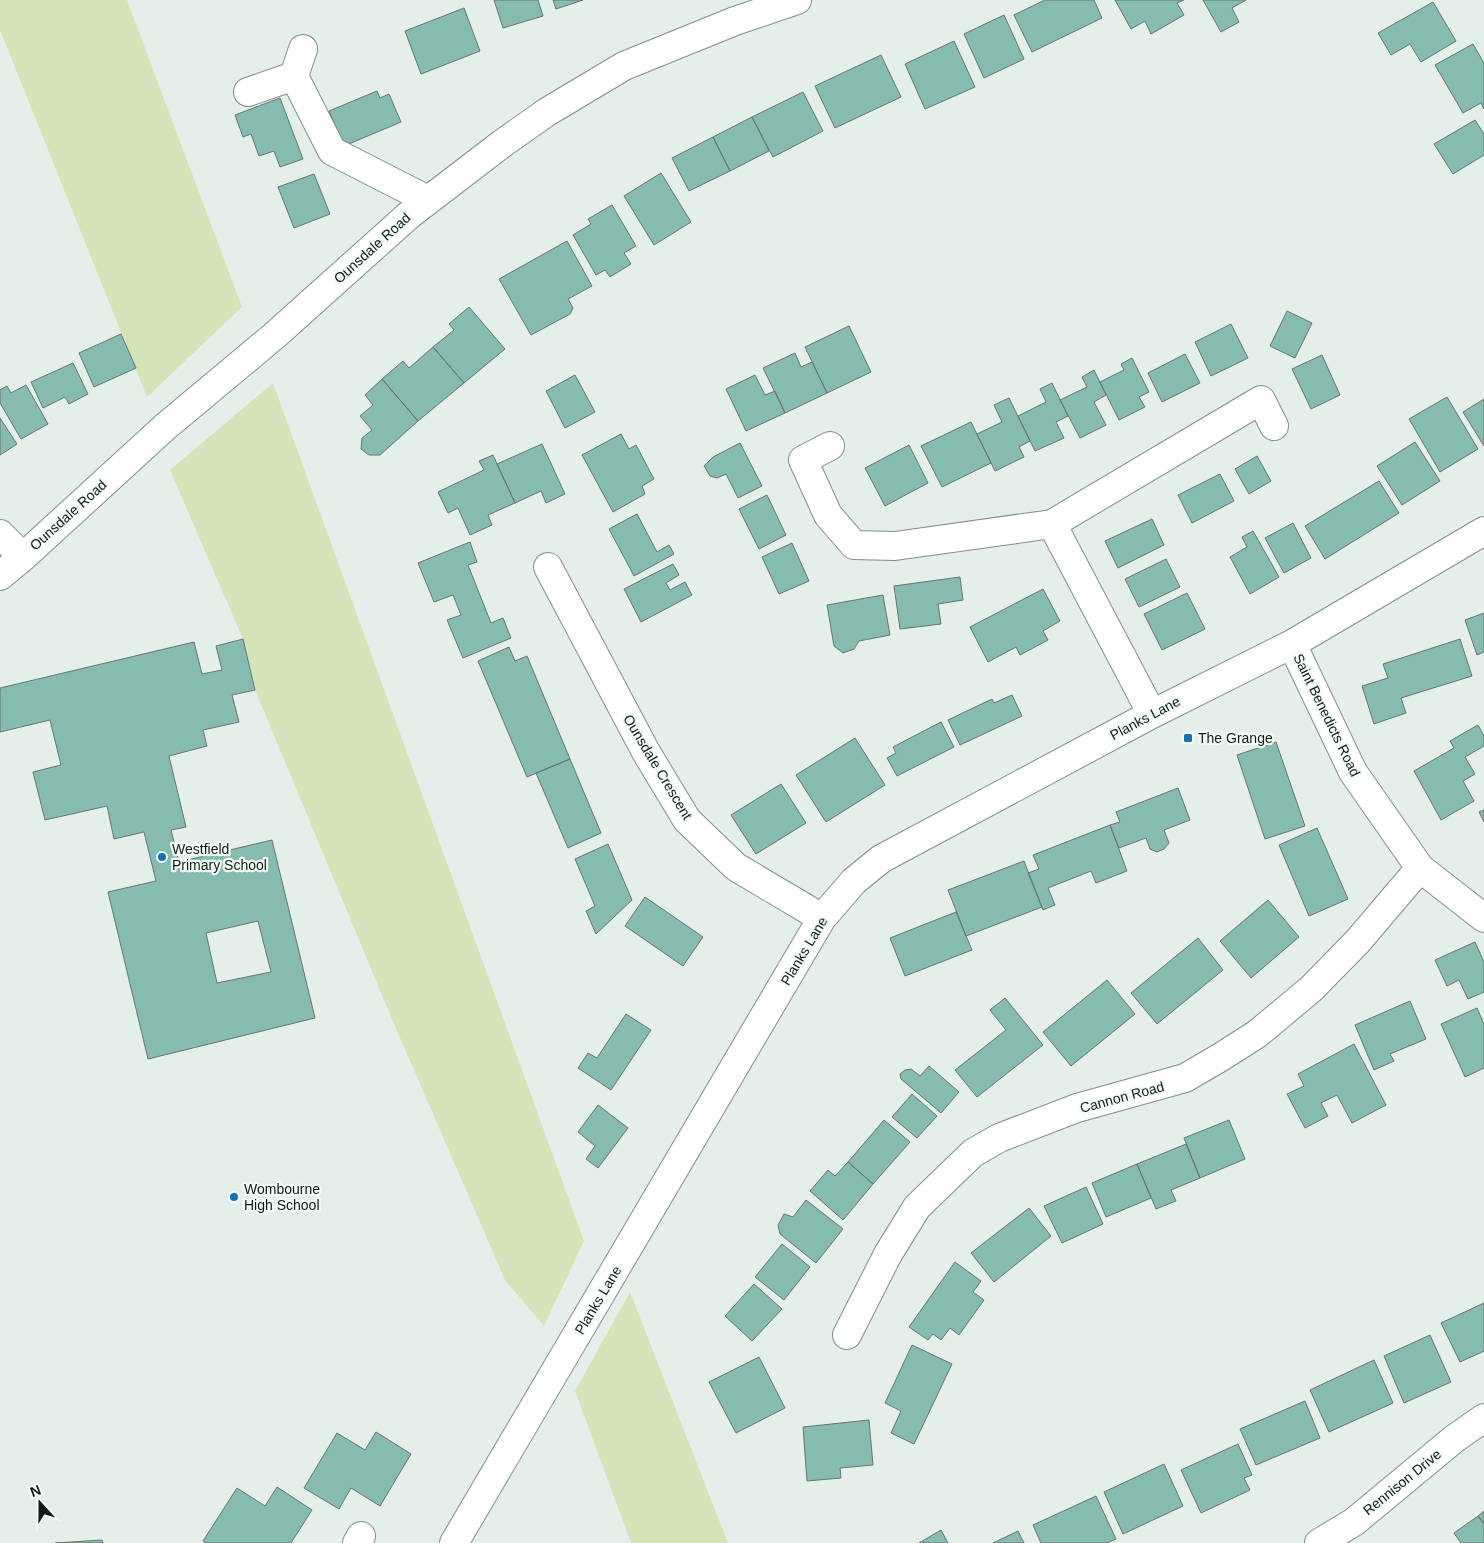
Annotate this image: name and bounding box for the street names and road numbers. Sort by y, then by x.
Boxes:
street label: Ounsdale Road [330,210,414,286]
street label: Ounsdale Road [26,477,110,553]
street label: Saint Benedicts Road [1290,651,1364,779]
street label: Planks Lane [1107,693,1183,743]
street label: Ounsdale Crescent [620,712,696,823]
street label: Planks Lane [777,914,831,988]
street label: Cannon Road [1078,1078,1166,1116]
street label: Planks Lane [571,1263,625,1337]
street label: Rennison Drive [1360,1446,1444,1518]

